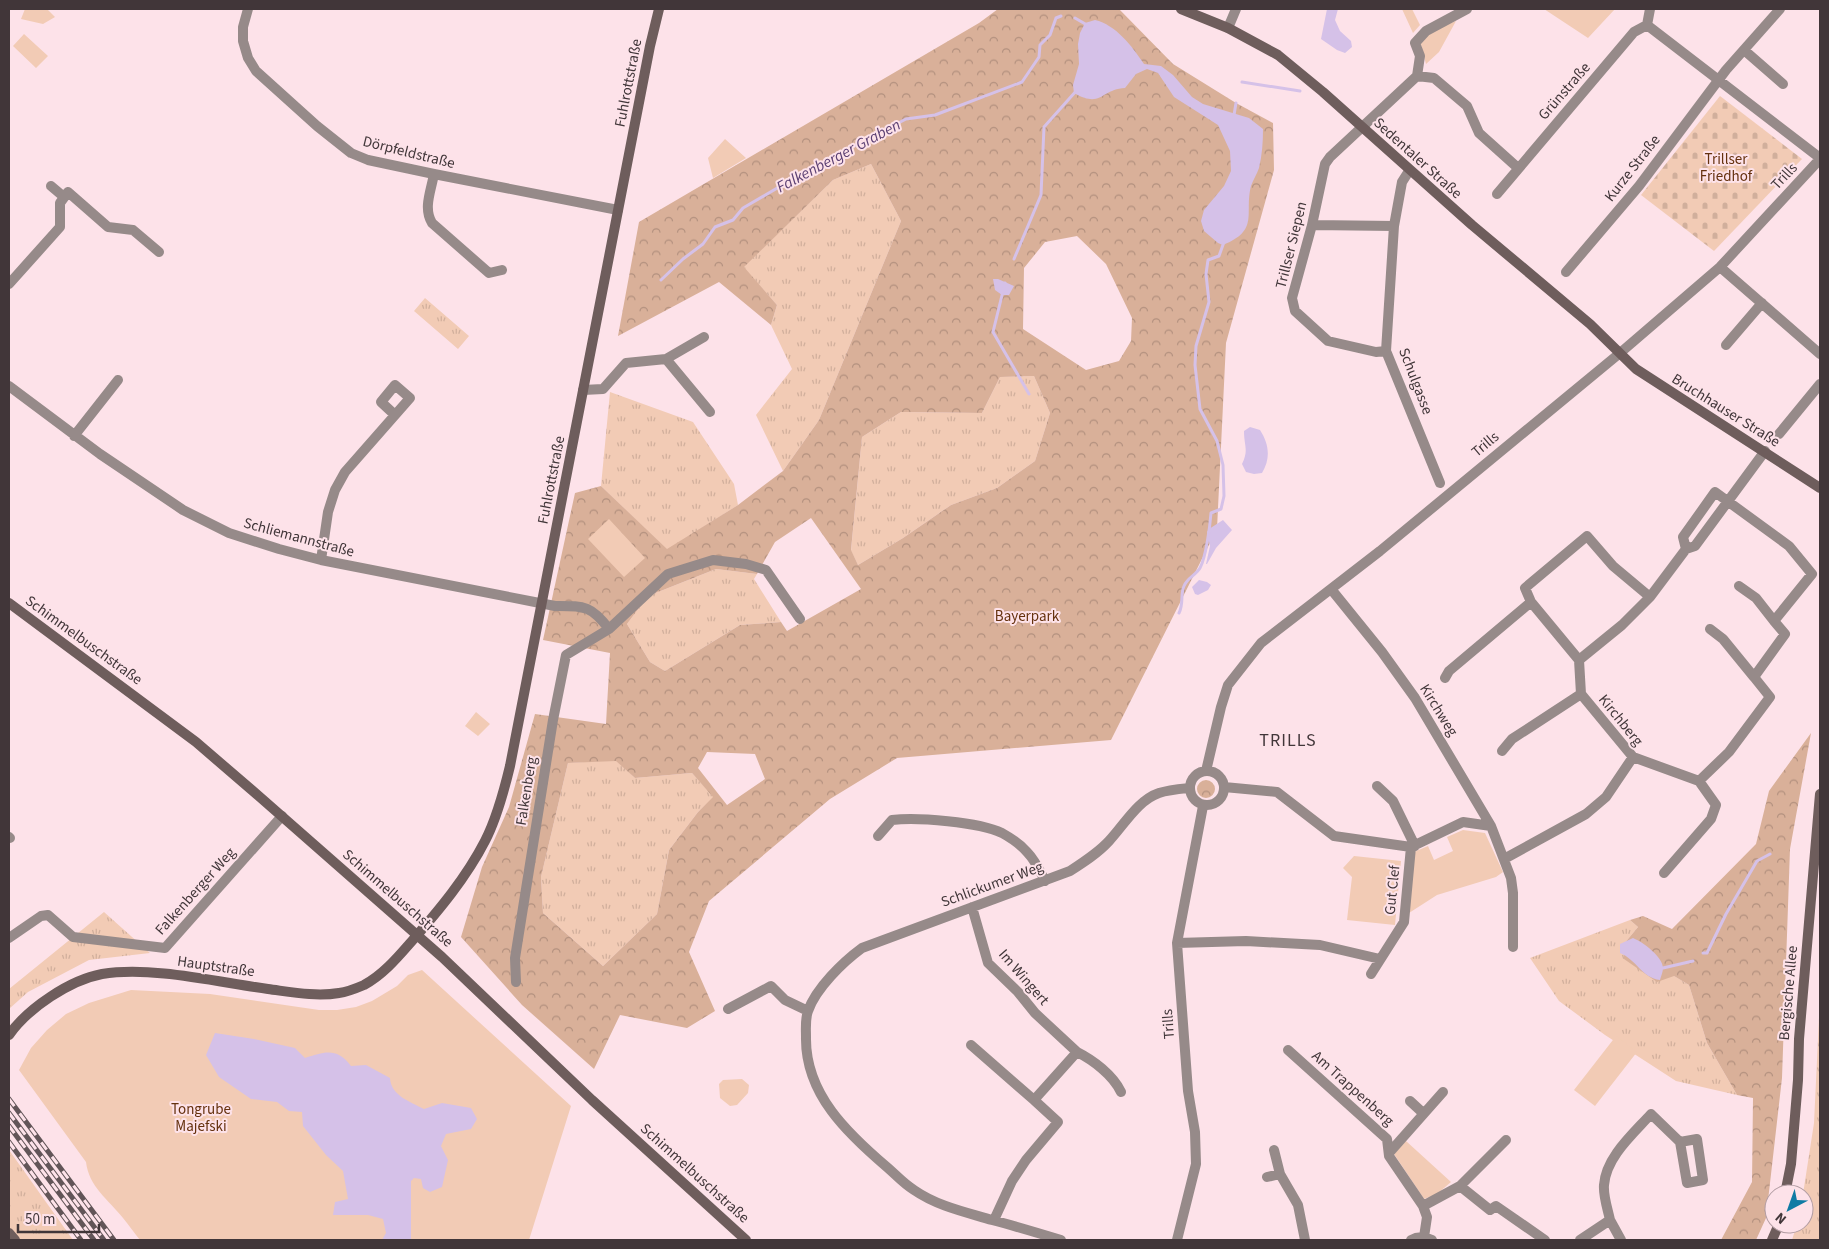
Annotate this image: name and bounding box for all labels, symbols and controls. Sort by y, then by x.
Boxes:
street label: Fuhlrottstraße [610,37,647,129]
street label: Grünstraße [1533,58,1595,125]
street label: Sedentaler Straße [1369,113,1466,204]
water label: Falkenberger Graben [772,114,904,198]
street label: Kurze Straße [1600,130,1665,206]
street label: Dörpfeldstraße [361,131,457,174]
park label: Trillser Friedhof [1700,149,1753,187]
street label: Trills [1766,158,1802,195]
street label: Trillser Siepen [1271,199,1312,291]
street label: Schulgasse [1393,345,1438,418]
street label: Bruchhauser Straße [1667,369,1784,452]
street label: Trills [1467,427,1504,462]
street label: Fuhlrottstraße [533,434,570,526]
street label: Schliemannstraße [241,513,357,562]
street label: Schimmelbuschstraße [21,591,147,690]
park label: Bayerpark [995,606,1060,627]
street label: Kirchweg [1414,680,1463,741]
street label: Kirchberg [1593,690,1648,751]
district label: TRILLS [1259,728,1317,753]
street label: Falkenberg [511,755,542,827]
street label: Falkenberger Weg [150,843,241,940]
street label: Schimmelbuschstraße [338,844,457,952]
street label: Schlickumer Weg [938,856,1047,913]
street label: Gut Clef [1379,864,1406,916]
street label: Im Wingert [993,945,1054,1010]
street label: Bergische Allee [1774,945,1803,1041]
street label: Hauptstraße [176,951,256,982]
street label: Trills [1157,1008,1180,1040]
street label: Am Trappenberg [1307,1046,1399,1131]
park label: Tongrube Majefski [171,1099,231,1137]
street label: Schimmelbuschstraße [636,1119,754,1228]
north arrow [1764,1184,1814,1234]
scale bar [18,1202,99,1234]
text: N [1771,1207,1791,1229]
text: 50 m [25,1209,55,1230]

